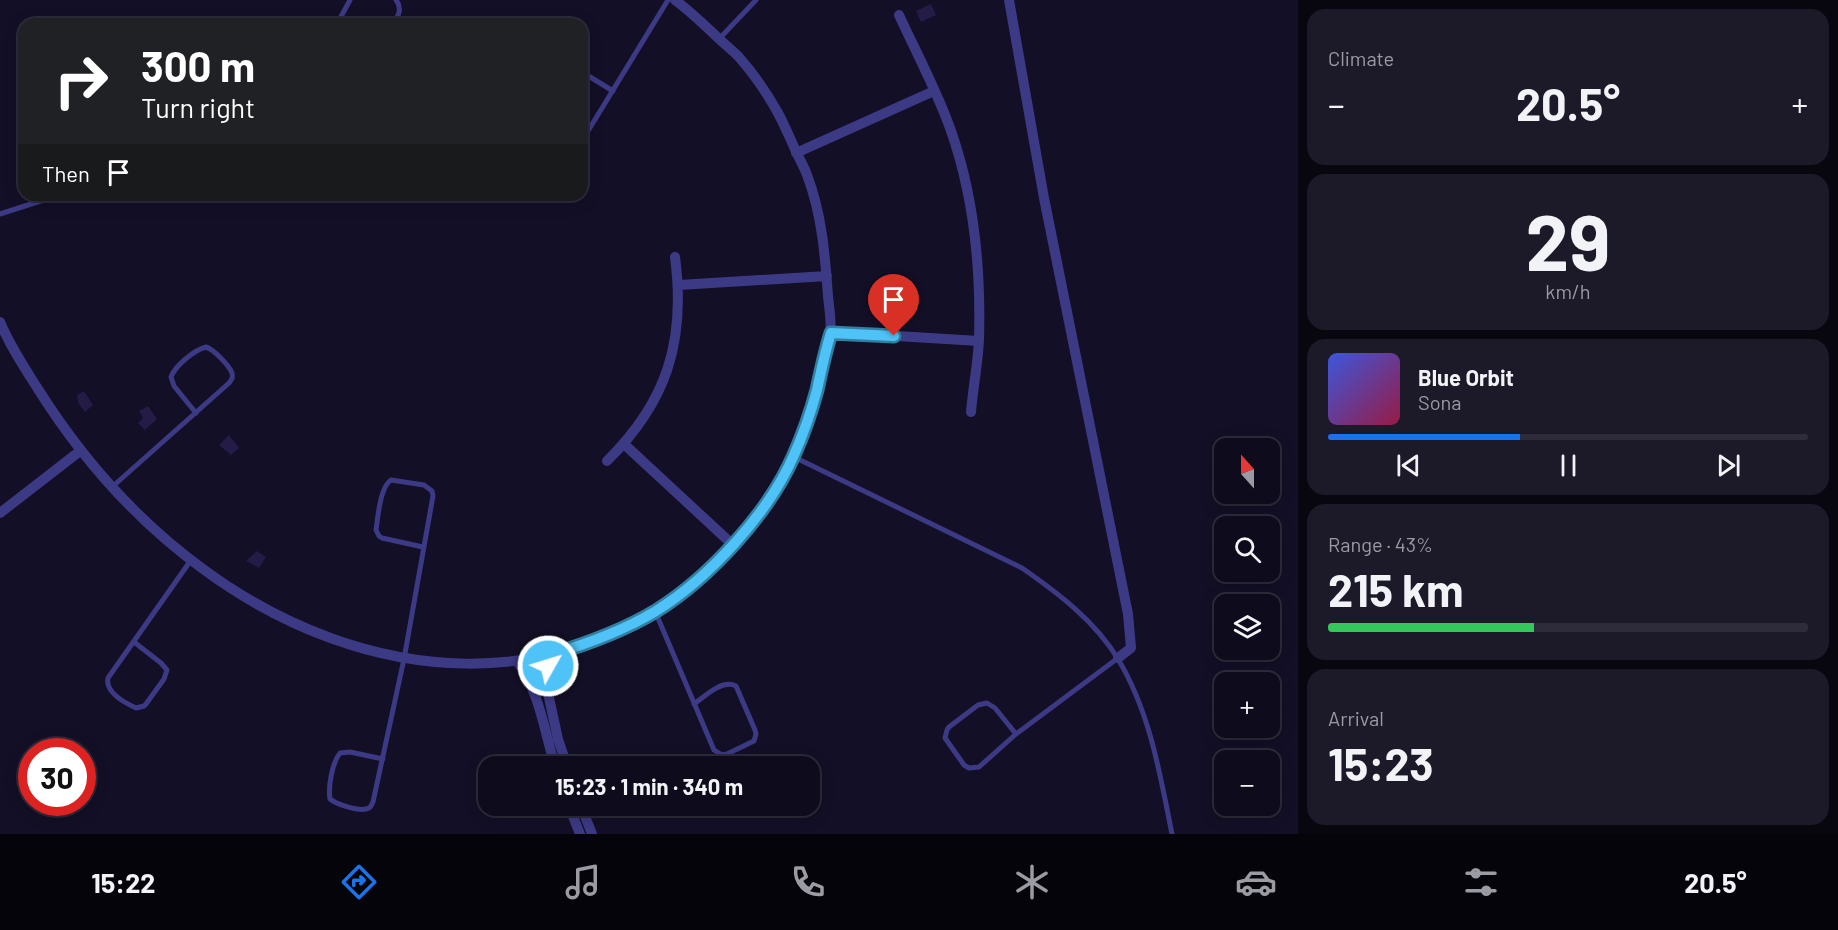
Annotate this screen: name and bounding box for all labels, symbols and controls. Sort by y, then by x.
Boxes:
text: 300 m [141,40,255,90]
icon: right [42,42,120,120]
text: Climate [1328,46,1394,70]
text: 20.5° [1516,76,1620,130]
text: − [1328,84,1345,124]
text: + [1792,84,1808,124]
text: Turn right [141,91,255,123]
icon: arrive [102,156,135,189]
text: Then [42,160,90,186]
text: 29 [1525,193,1611,287]
pin [868,274,919,336]
text: km/h [1545,279,1591,303]
icon: arrive [877,283,910,316]
text: Blue Orbit [1418,364,1514,390]
text: Sona [1418,390,1462,414]
north arrow [1214,438,1280,504]
map controls [1214,438,1280,816]
icon: previous [1392,449,1425,482]
icon: pause [1552,449,1585,482]
icon: next [1712,449,1745,482]
button: search [1214,516,1280,582]
text: Range · 43% [1328,532,1433,556]
text: 215 km [1328,562,1464,616]
button: layers [1214,594,1280,660]
position arrow [516,634,580,698]
button: + [1214,672,1280,738]
text: Arrival [1328,706,1384,730]
text: 15:23 [1328,736,1433,790]
speed limit sign: 30 [18,738,96,816]
button: − [1214,750,1280,816]
text: 15:23 · 1 min · 340 m [555,773,743,799]
icon: directions [338,861,380,903]
icon: music [562,861,604,903]
icon: phone [787,861,829,903]
icon: climate [1011,861,1053,903]
icon: car [1235,861,1277,903]
icon: filters [1460,861,1502,903]
text: 15:22 [91,866,155,898]
text: 20.5° [1684,866,1747,898]

